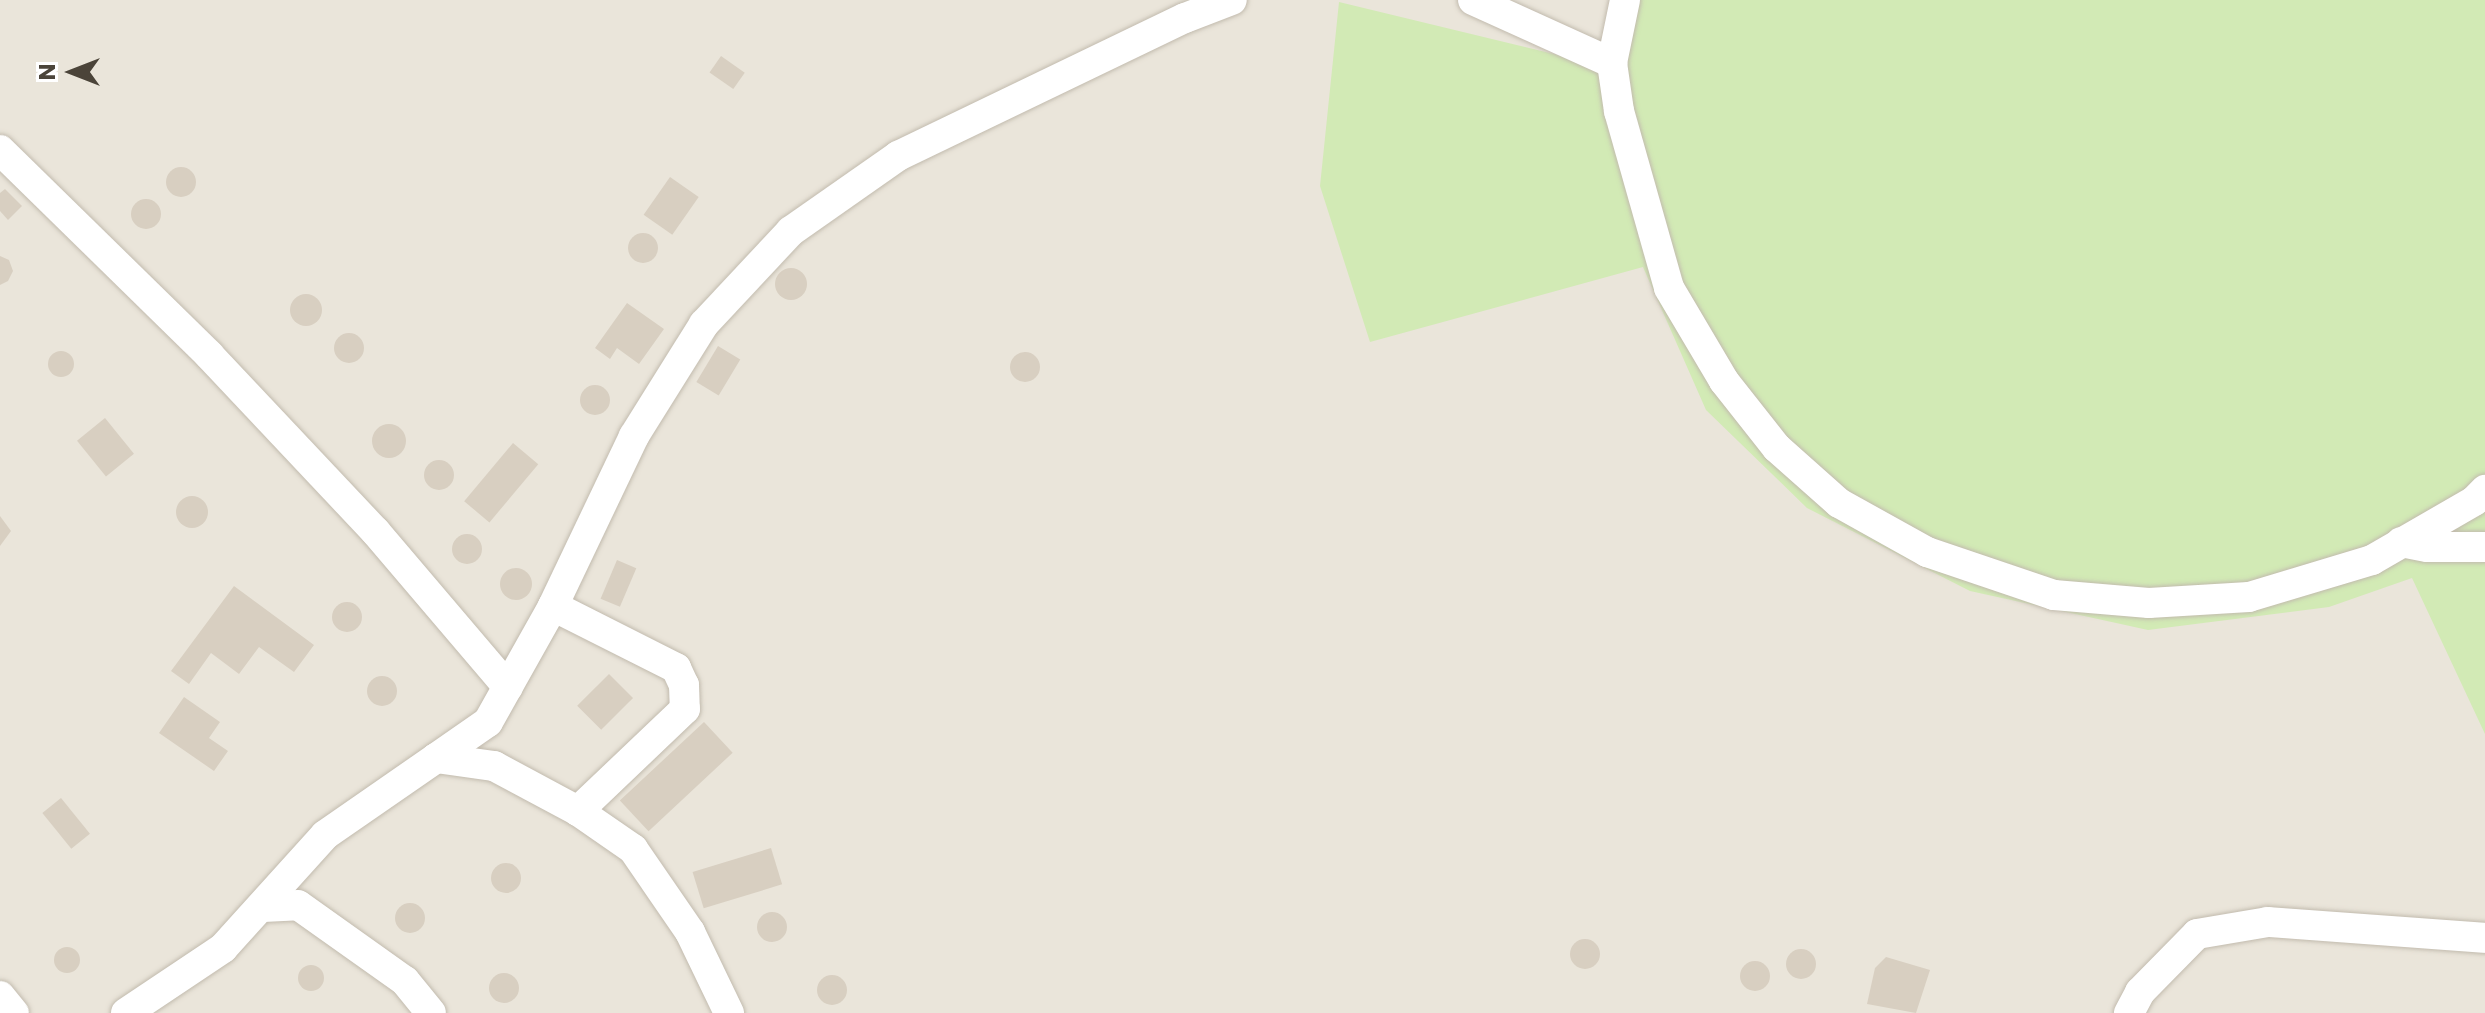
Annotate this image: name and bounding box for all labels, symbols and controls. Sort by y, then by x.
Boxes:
north arrow [32,32,112,112]
text: N [32,64,63,80]

